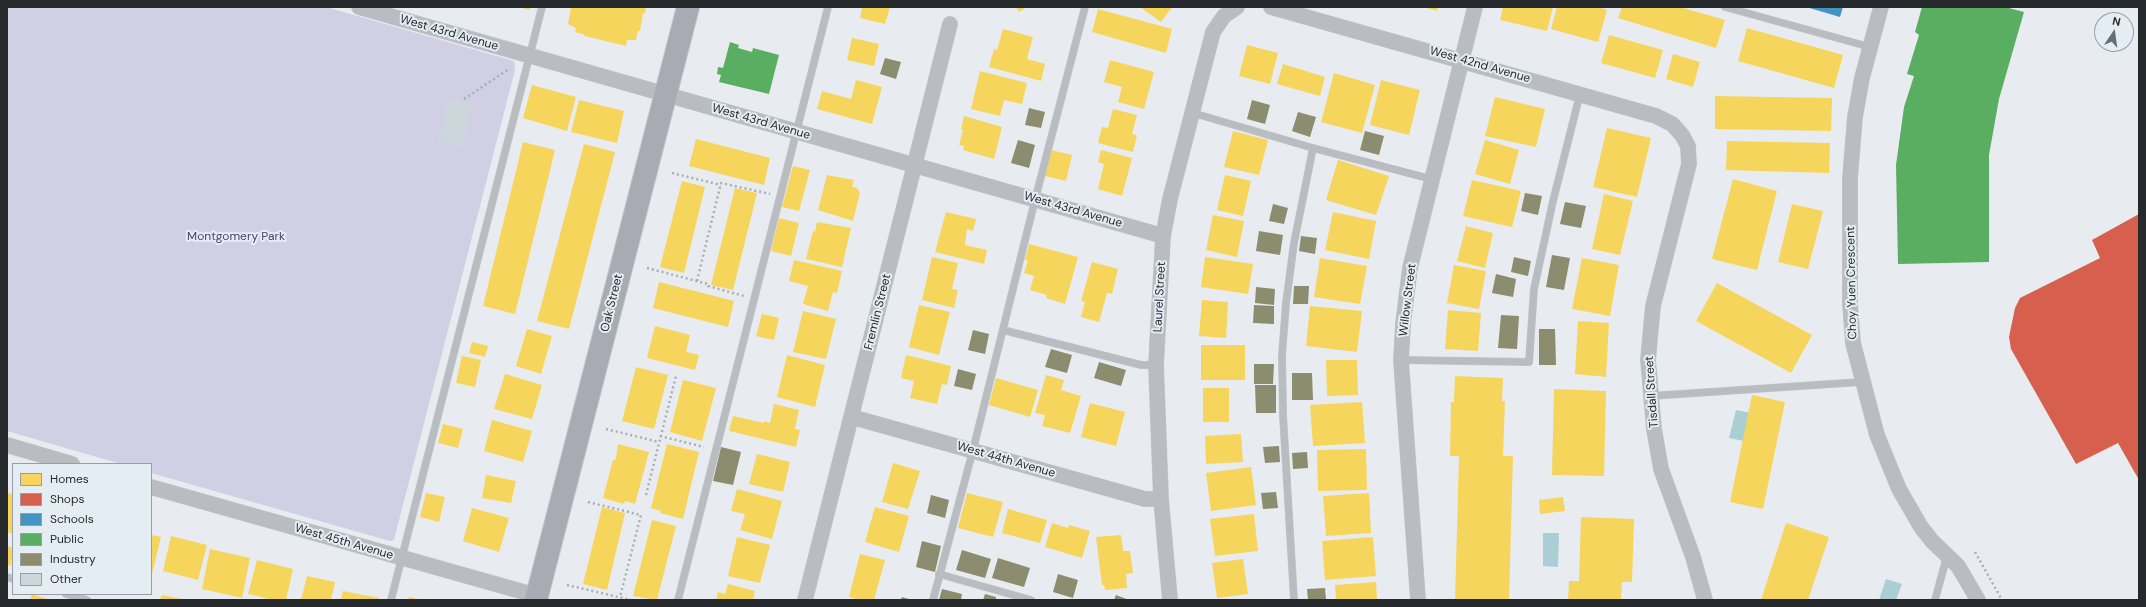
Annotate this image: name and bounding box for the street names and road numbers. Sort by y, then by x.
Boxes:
street label: West 43rd Avenue [398,12,500,54]
street label: West 42nd Avenue [1428,44,1532,86]
street label: West 43rd Avenue [710,101,812,143]
street label: West 43rd Avenue [1022,189,1124,231]
street label: Choy Yuen Crescent [1844,226,1860,340]
street label: Laurel Street [1151,261,1169,333]
street label: Willow Street [1396,263,1420,337]
street label: Oak Street [598,273,626,333]
street label: Fremlin Street [862,273,894,351]
street label: Tisdall Street [1642,355,1662,429]
street label: West 44th Avenue [955,439,1057,481]
street label: West 45th Avenue [293,521,395,563]

